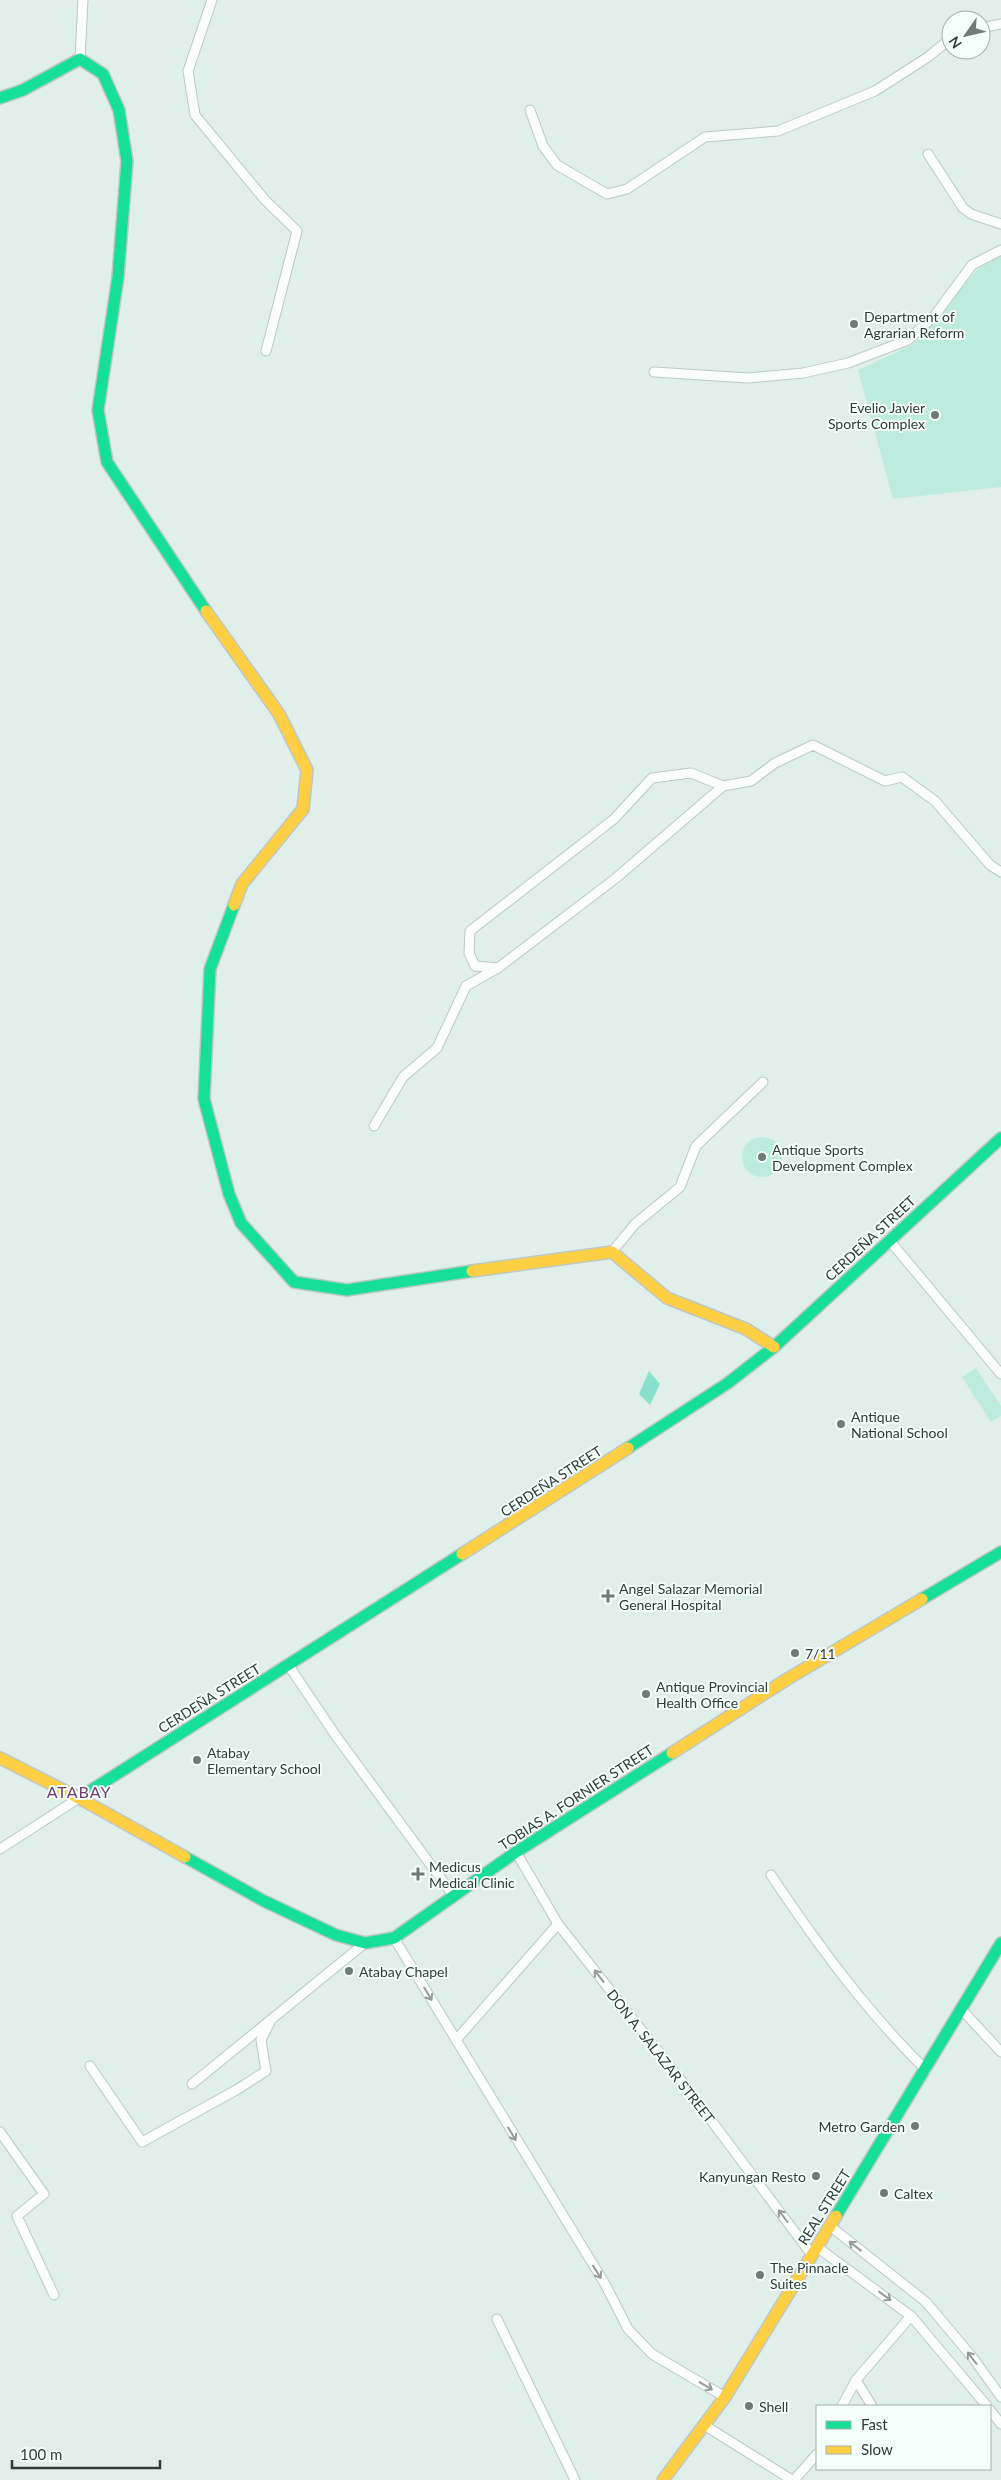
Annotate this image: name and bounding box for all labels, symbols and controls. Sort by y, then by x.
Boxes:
north arrow [941,10,991,60]
text: N [945,33,965,52]
place label: Department of Agrarian Reform [864,308,964,341]
marker: Department of Agrarian Reform [848,318,860,330]
place label: Evelio Javier Sports Complex [828,399,925,432]
marker: Evelio Javier Sports Complex [929,409,941,421]
place label: Antique Sports Development Complex [772,1141,913,1174]
marker: Antique Sports Development Complex [756,1151,768,1163]
street label: CERDEÑA STREET [821,1191,919,1284]
place label: Antique National School [851,1408,948,1441]
marker: Antique National School [835,1418,847,1430]
street label: CERDEÑA STREET [497,1442,605,1520]
place label: Angel Salazar Memorial General Hospital [619,1580,762,1613]
marker: Angel Salazar Memorial General Hospital [601,1589,615,1603]
place label: 7/11 [805,1645,836,1662]
marker: 7/11 [789,1647,801,1659]
street label: CERDEÑA STREET [155,1659,264,1736]
place label: Antique Provincial Health Office [656,1678,768,1711]
marker: Antique Provincial Health Office [640,1688,652,1700]
street label: TOBIAS A. FORNIER STREET [496,1740,657,1853]
place label: Atabay Elementary School [207,1744,321,1777]
marker: Atabay Elementary School [191,1754,203,1766]
district label: ATABAY [47,1782,111,1801]
place label: Medicus Medical Clinic [429,1858,515,1891]
marker: Medicus Medical Clinic [411,1867,425,1881]
place label: Atabay Chapel [359,1963,448,1980]
marker: Atabay Chapel [343,1965,355,1977]
one-way arrow [593,1970,604,1983]
street label: DON A. SALAZAR STREET [604,1986,719,2127]
one-way arrow [424,1987,434,2001]
place label: Metro Garden [819,2118,905,2135]
marker: Metro Garden [909,2120,921,2132]
one-way arrow [508,2126,518,2140]
street label: REAL STREET [794,2166,854,2248]
place label: Kanyungan Resto [699,2168,806,2185]
marker: Kanyungan Resto [810,2170,822,2182]
place label: Caltex [894,2185,933,2202]
marker: Caltex [878,2187,890,2199]
one-way arrow [778,2209,788,2223]
one-way arrow [849,2240,862,2251]
place label: The Pinnacle Suites [770,2259,849,2292]
one-way arrow [592,2265,603,2279]
marker: The Pinnacle Suites [754,2269,766,2281]
one-way arrow [878,2291,892,2301]
one-way arrow [967,2351,977,2365]
one-way arrow [699,2381,713,2391]
place label: Shell [759,2398,788,2415]
marker: Shell [743,2400,755,2412]
legend [816,2405,991,2470]
text: Fast [861,2415,888,2433]
scale bar [12,2438,160,2470]
text: Slow [861,2440,893,2458]
text: 100 m [20,2445,62,2463]

